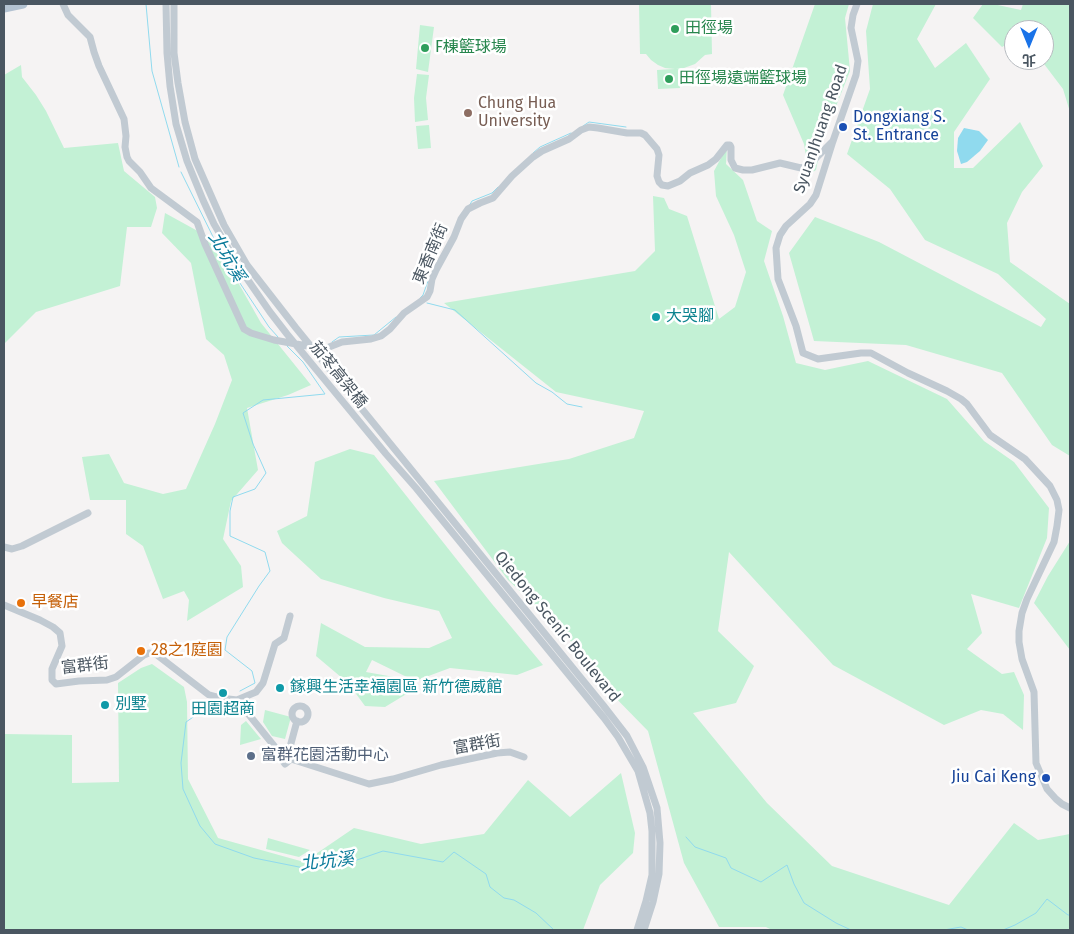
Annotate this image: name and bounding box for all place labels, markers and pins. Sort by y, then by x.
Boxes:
place label: 田徑場 [685,19,733,39]
marker: 田徑場 [669,23,681,35]
place label: F棟籃球場 [435,38,507,58]
marker: F棟籃球場 [419,42,431,54]
place label: 田徑場遠端籃球場 [679,69,807,89]
marker: 田徑場遠端籃球場 [663,73,675,85]
place label: Chung Hua University [478,94,556,132]
marker: Chung Hua University [462,107,474,119]
place label: Dongxiang S. St. Entrance [853,108,946,146]
marker: Dongxiang S. St. Entrance [837,121,849,133]
place label: 大哭腳 [666,307,714,327]
marker: 大哭腳 [650,311,662,323]
place label: 早餐店 [31,593,79,613]
marker: 早餐店 [15,597,27,609]
place label: 28之1庭園 [151,641,223,661]
marker: 28之1庭園 [135,645,147,657]
place label: 鎵興生活幸福園區 新竹德威館 [290,678,502,698]
marker: 鎵興生活幸福園區 新竹德威館 [274,682,286,694]
marker: 田園超商 [217,687,229,699]
place label: 別墅 [115,695,147,715]
marker: 別墅 [99,699,111,711]
place label: 田園超商 [191,700,255,720]
place label: 富群花園活動中心 [261,746,389,766]
marker: 富群花園活動中心 [245,750,257,762]
place label: Jiu Cai Keng [951,768,1036,788]
marker: Jiu Cai Keng [1040,772,1052,784]

